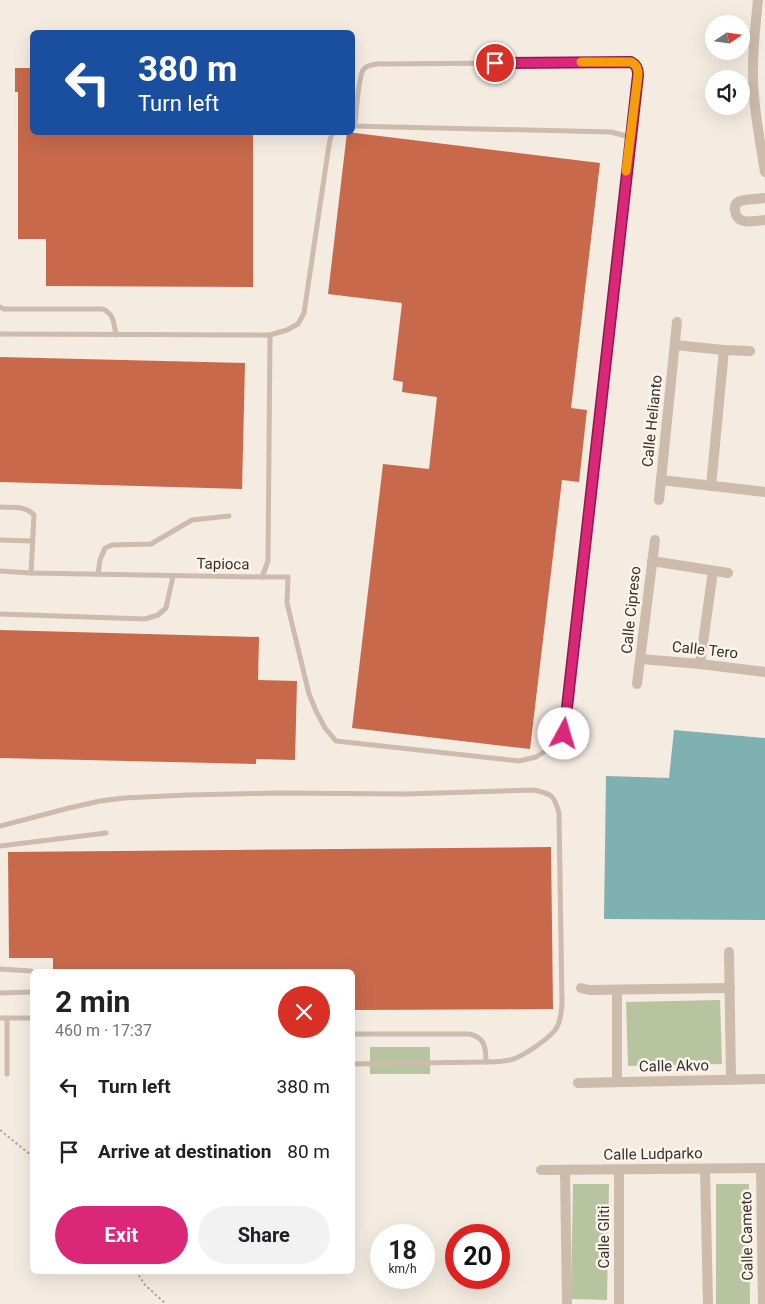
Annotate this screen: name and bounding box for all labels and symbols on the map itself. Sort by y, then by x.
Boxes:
north arrow [705,15,750,60]
pin [474,42,516,84]
street label: Calle Helianto [638,374,666,468]
street label: Tapioca [196,555,250,573]
street label: Calle Cipreso [617,565,645,655]
street label: Calle Tero [671,638,739,662]
position arrow [537,707,589,759]
street label: Calle Akvo [639,1056,709,1076]
street label: Calle Ludparko [603,1144,703,1164]
street label: Calle Cameto [737,1191,757,1281]
street label: Calle Gliti [595,1206,613,1268]
speed limit sign: 20 [445,1224,510,1289]

